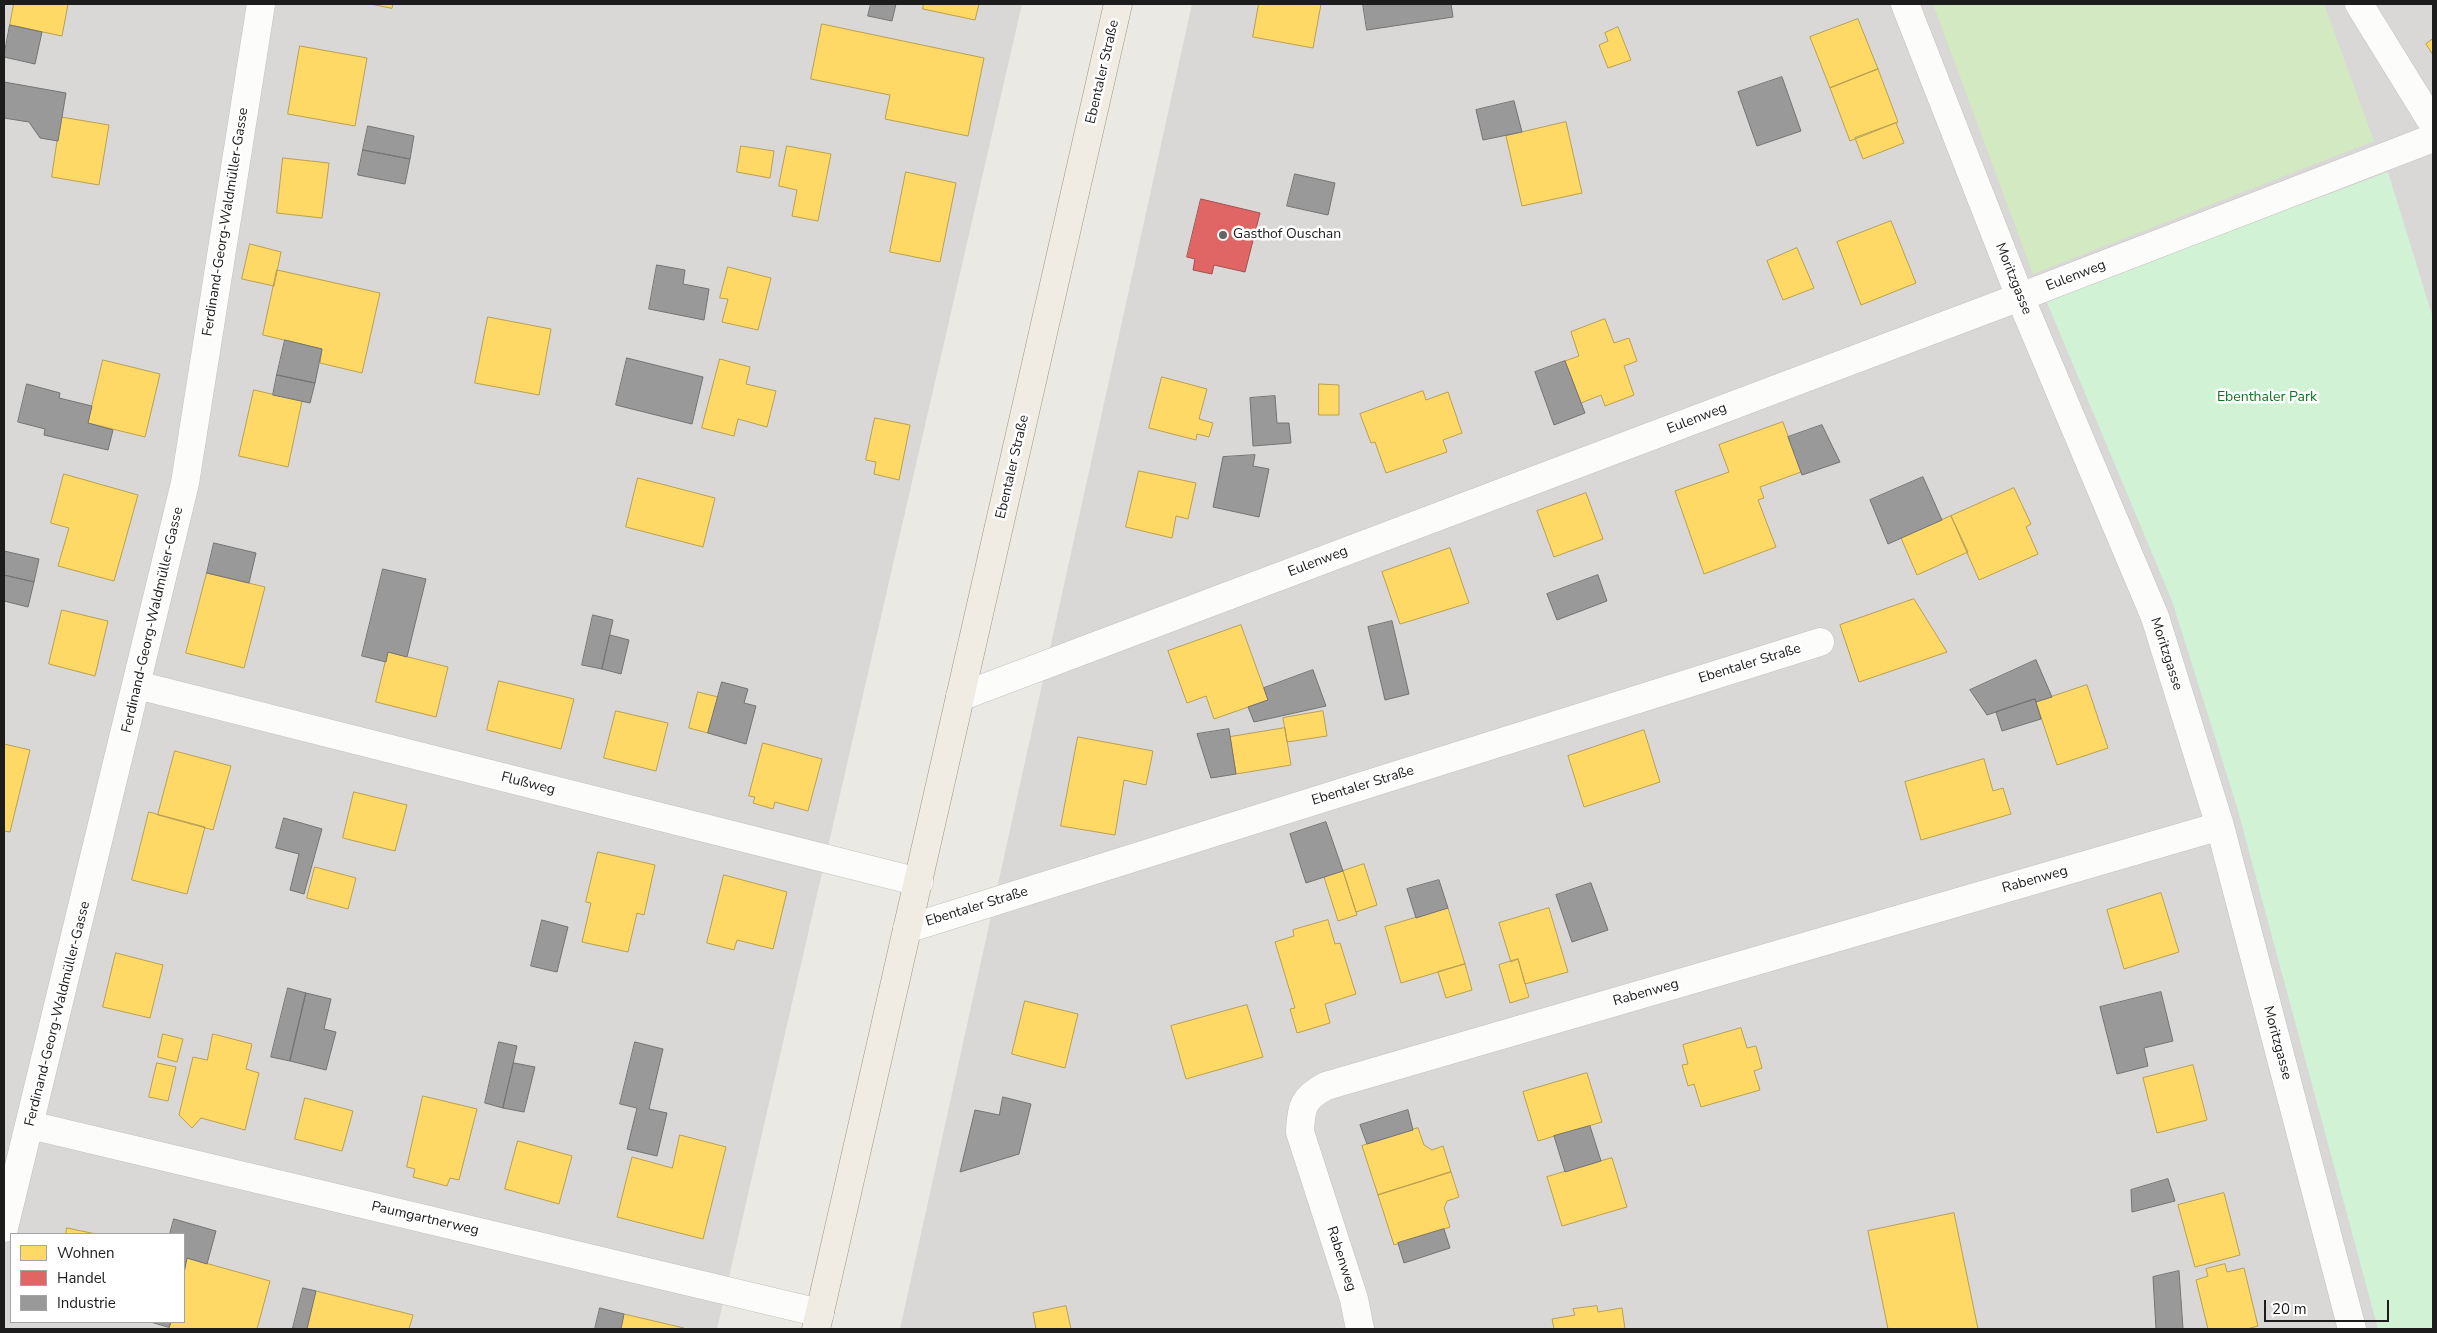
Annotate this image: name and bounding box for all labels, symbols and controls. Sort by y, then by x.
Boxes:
street label: Ebentaler Straße [1083,18,1123,126]
street label: Ferdinand-Georg-Waldmüller-Gasse [200,106,252,338]
place label: Gasthof Ouschan [1233,227,1341,243]
marker: Gasthof Ouschan [1217,229,1229,241]
street label: Moritzgasse [1991,241,2035,317]
street label: Eulenweg [2044,257,2108,295]
park label: Ebenthaler Park [2217,390,2317,406]
street label: Eulenweg [1665,400,1729,438]
street label: Ebentaler Straße [993,413,1033,521]
street label: Ferdinand-Georg-Waldmüller-Gasse [119,505,187,735]
street label: Eulenweg [1286,543,1350,581]
street label: Moritzgasse [2146,615,2186,693]
street label: Ebentaler Straße [1697,640,1803,688]
street label: Ebentaler Straße [1310,762,1416,810]
street label: Flußweg [499,769,557,799]
street label: Rabenweg [2000,863,2070,897]
street label: Ebentaler Straße [924,883,1030,931]
street label: Ferdinand-Georg-Waldmüller-Gasse [22,900,94,1128]
street label: Rabenweg [1611,976,1681,1010]
street label: Moritzgasse [2259,1004,2295,1082]
street label: Paumgartnerweg [370,1198,480,1240]
street label: Rabenweg [1323,1224,1359,1294]
legend [10,1233,185,1323]
text: Wohnen [57,1243,115,1263]
text: Handel [57,1268,106,1288]
scale bar [2267,1290,2392,1322]
text: Industrie [57,1293,116,1313]
text: 20 m [2272,1299,2307,1319]

